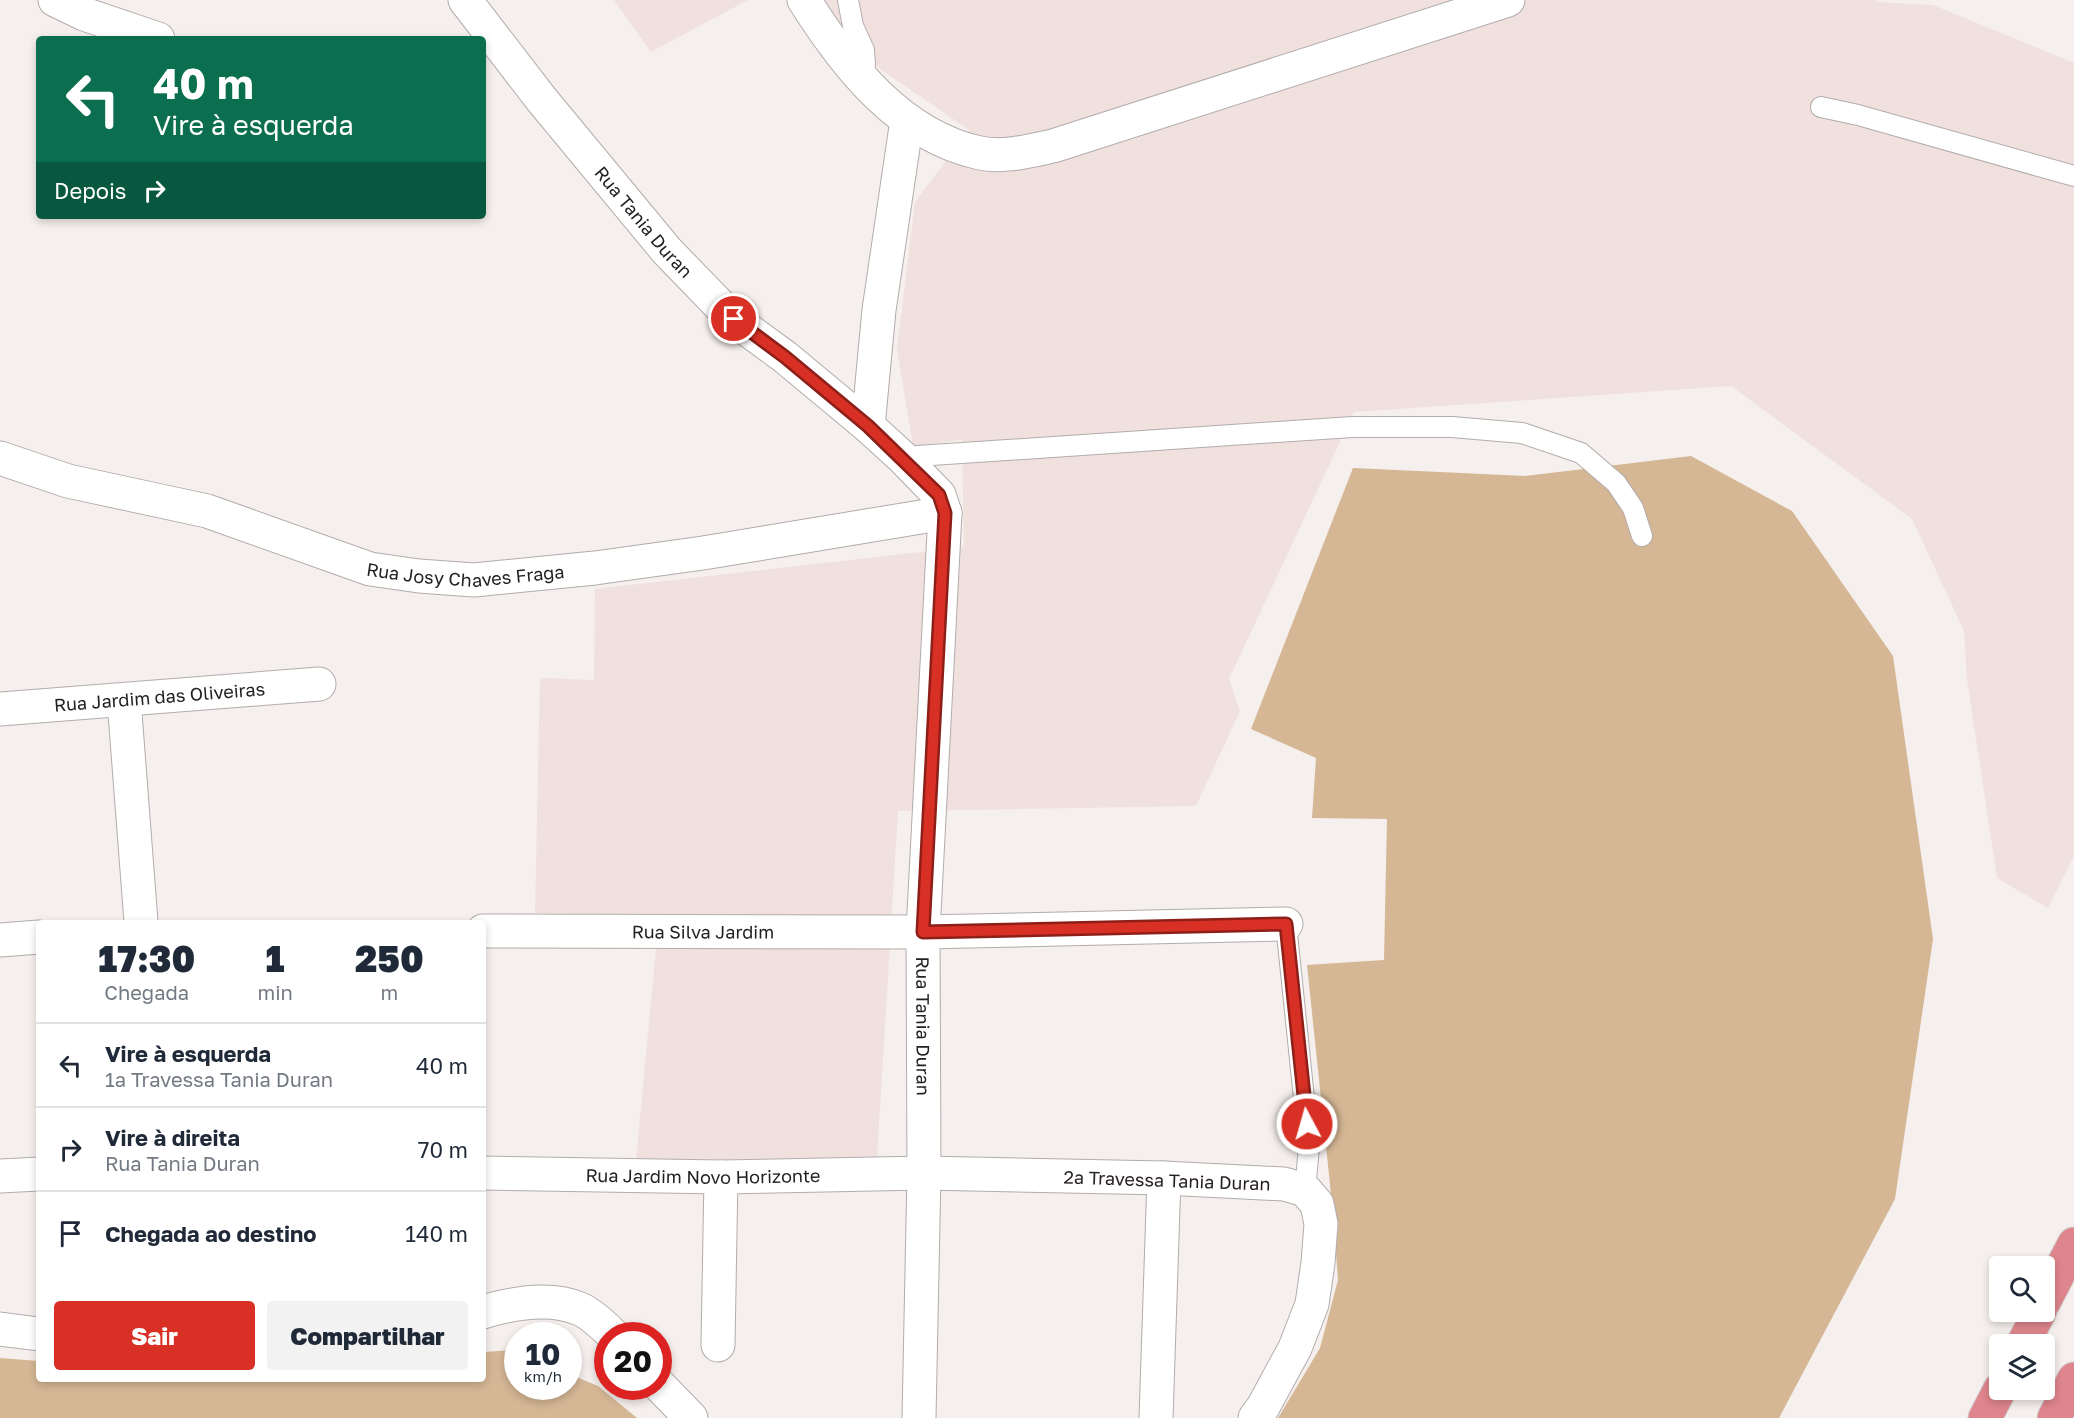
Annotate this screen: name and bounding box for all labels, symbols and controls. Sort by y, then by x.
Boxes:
text: 40 m [153,58,254,108]
icon: left [54,60,132,138]
text: Vire à esquerda [153,109,354,141]
street label: Rua Tania Duran [590,162,697,282]
icon: right [138,174,171,207]
text: Depois [54,177,126,204]
pin [708,293,759,344]
icon: arrive [717,302,750,335]
street label: Rua Josy Chaves Fraga [365,558,565,591]
street label: Rua Jardim das Oliveiras [53,677,266,716]
street label: Rua Silva Jardim [632,920,774,943]
text: 17:30 [98,937,195,980]
text: 1 [266,937,285,980]
text: 250 [355,937,424,980]
street label: Rua Tania Duran [912,956,935,1096]
text: Chegada [104,980,189,1004]
text: min [257,980,293,1004]
text: m [381,980,398,1004]
text: Vire à esquerda [105,1040,271,1067]
icon: left [54,1049,87,1082]
text: 40 m [416,1052,468,1079]
text: 1ª Travessa Tania Duran [105,1067,333,1091]
position arrow [1275,1092,1339,1156]
text: Vire à direita [105,1124,240,1151]
icon: right [54,1133,87,1166]
text: 70 m [418,1136,468,1163]
text: Rua Tania Duran [105,1151,260,1175]
street label: Rua Jardim Novo Horizonte [585,1164,821,1188]
street label: 2ª Travessa Tania Duran [1063,1165,1271,1195]
icon: arrive [54,1217,87,1250]
text: Chegada ao destino [105,1220,317,1247]
text: 140 m [405,1220,468,1247]
map controls [1989,1256,2055,1400]
button: search [1989,1256,2055,1322]
button: Sair [54,1301,255,1370]
button: Compartilhar [267,1301,468,1370]
speed limit sign: 20 [594,1322,672,1400]
button: layers [1989,1334,2055,1400]
text: 10 [526,1336,560,1372]
text: km/h [524,1367,562,1385]

